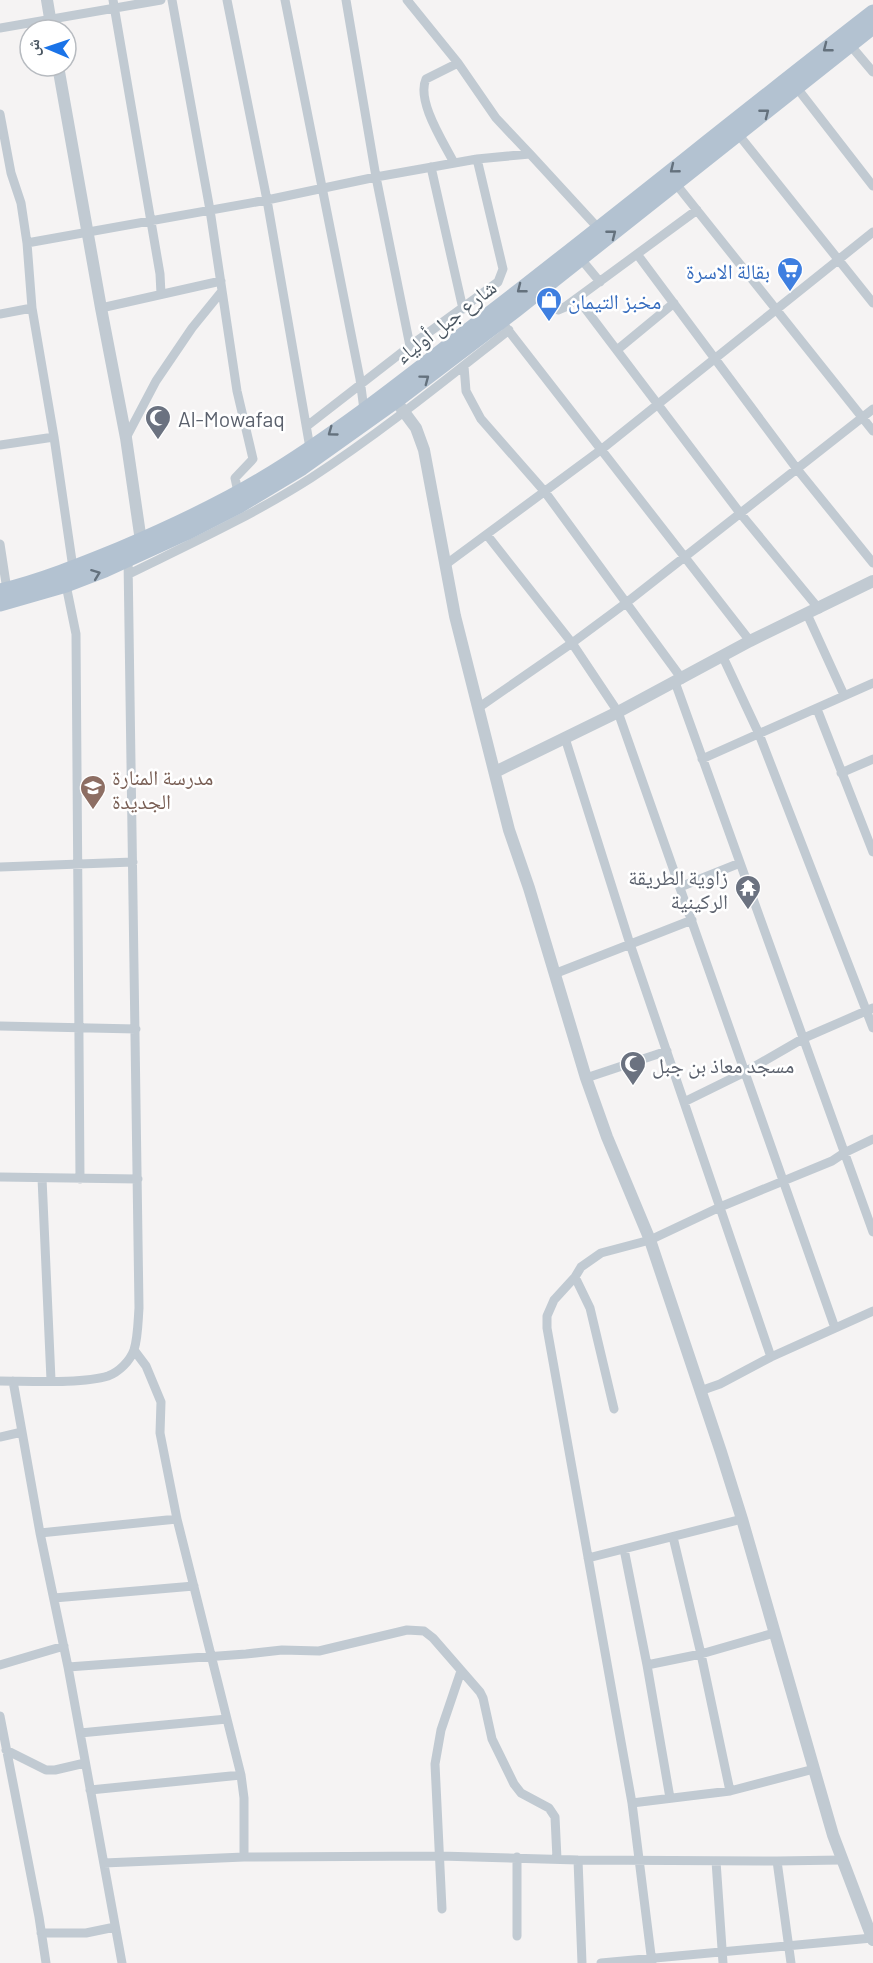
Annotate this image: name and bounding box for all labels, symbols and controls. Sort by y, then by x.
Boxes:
north arrow [18,18,78,78]
text: ش [23,39,43,56]
one-way arrow [823,40,834,51]
one-way arrow [758,109,769,120]
one-way arrow [670,161,681,172]
one-way arrow [606,231,617,242]
supermarket icon: بقالة الاسرة [775,255,805,293]
place label: بقالة الاسرة [686,258,770,283]
street label: شارع جبل أولياء [389,274,502,370]
one-way arrow [517,282,528,293]
shop icon: مخبز التيمان [534,285,564,323]
place label: مخبز التيمان [568,288,661,314]
one-way arrow [418,375,429,386]
mosque icon: Al-Mowafaq [143,403,173,441]
place label: Al-Mowafaq [178,406,285,431]
one-way arrow [327,425,338,436]
one-way arrow [89,569,100,581]
place label: مدرسة المنارة الجديدة [112,764,213,813]
school or university icon: مدرسة المنارة الجديدة [78,773,108,811]
place label: زاوية الطريقة الركينية [628,864,728,913]
temple icon: زاوية الطريقة الركينية [733,873,763,911]
mosque icon: مسجد معاذ بن جبل [618,1049,648,1087]
place label: مسجد معاذ بن جبل [652,1052,794,1079]

